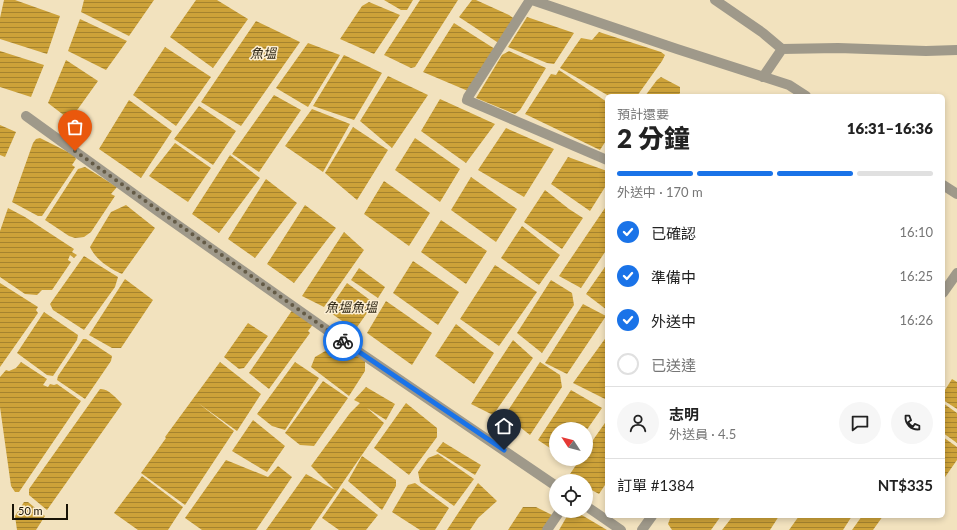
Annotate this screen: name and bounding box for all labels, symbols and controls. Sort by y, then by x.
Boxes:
water label: 魚塭 [250,45,278,61]
text: 預計還要 [617,106,669,122]
pin [58,110,92,151]
icon: bag [64,116,86,138]
text: 16:31–16:36 [847,119,933,137]
text: 2 分鐘 [617,122,690,154]
text: 外送中 · 170 m [617,184,703,200]
icon: check [617,221,639,243]
text: 已確認 [651,224,696,242]
text: 16:10 [900,224,933,240]
icon: check [617,265,639,287]
text: 準備中 [651,268,696,286]
text: 16:25 [900,268,933,284]
water label: 魚塭魚塭 [325,299,379,315]
icon: check [617,309,639,331]
text: 外送中 [651,312,696,330]
text: 16:26 [900,312,933,328]
courier [323,321,363,361]
icon: bike [332,330,354,352]
text: 已送達 [651,356,696,374]
button: person [617,402,659,444]
button: chat [839,402,881,444]
button: phone [891,402,933,444]
text: 志明 [669,405,699,423]
pin [487,409,521,450]
icon: home [493,415,515,437]
north arrow [549,422,593,466]
map controls [549,422,593,518]
text: 外送員 · 4.5 [669,426,736,442]
button: locate [549,474,593,518]
text: 訂單 #1384 [617,476,694,494]
text: NT$335 [878,476,933,494]
scale bar [12,502,68,521]
text: 50 m [18,504,43,517]

